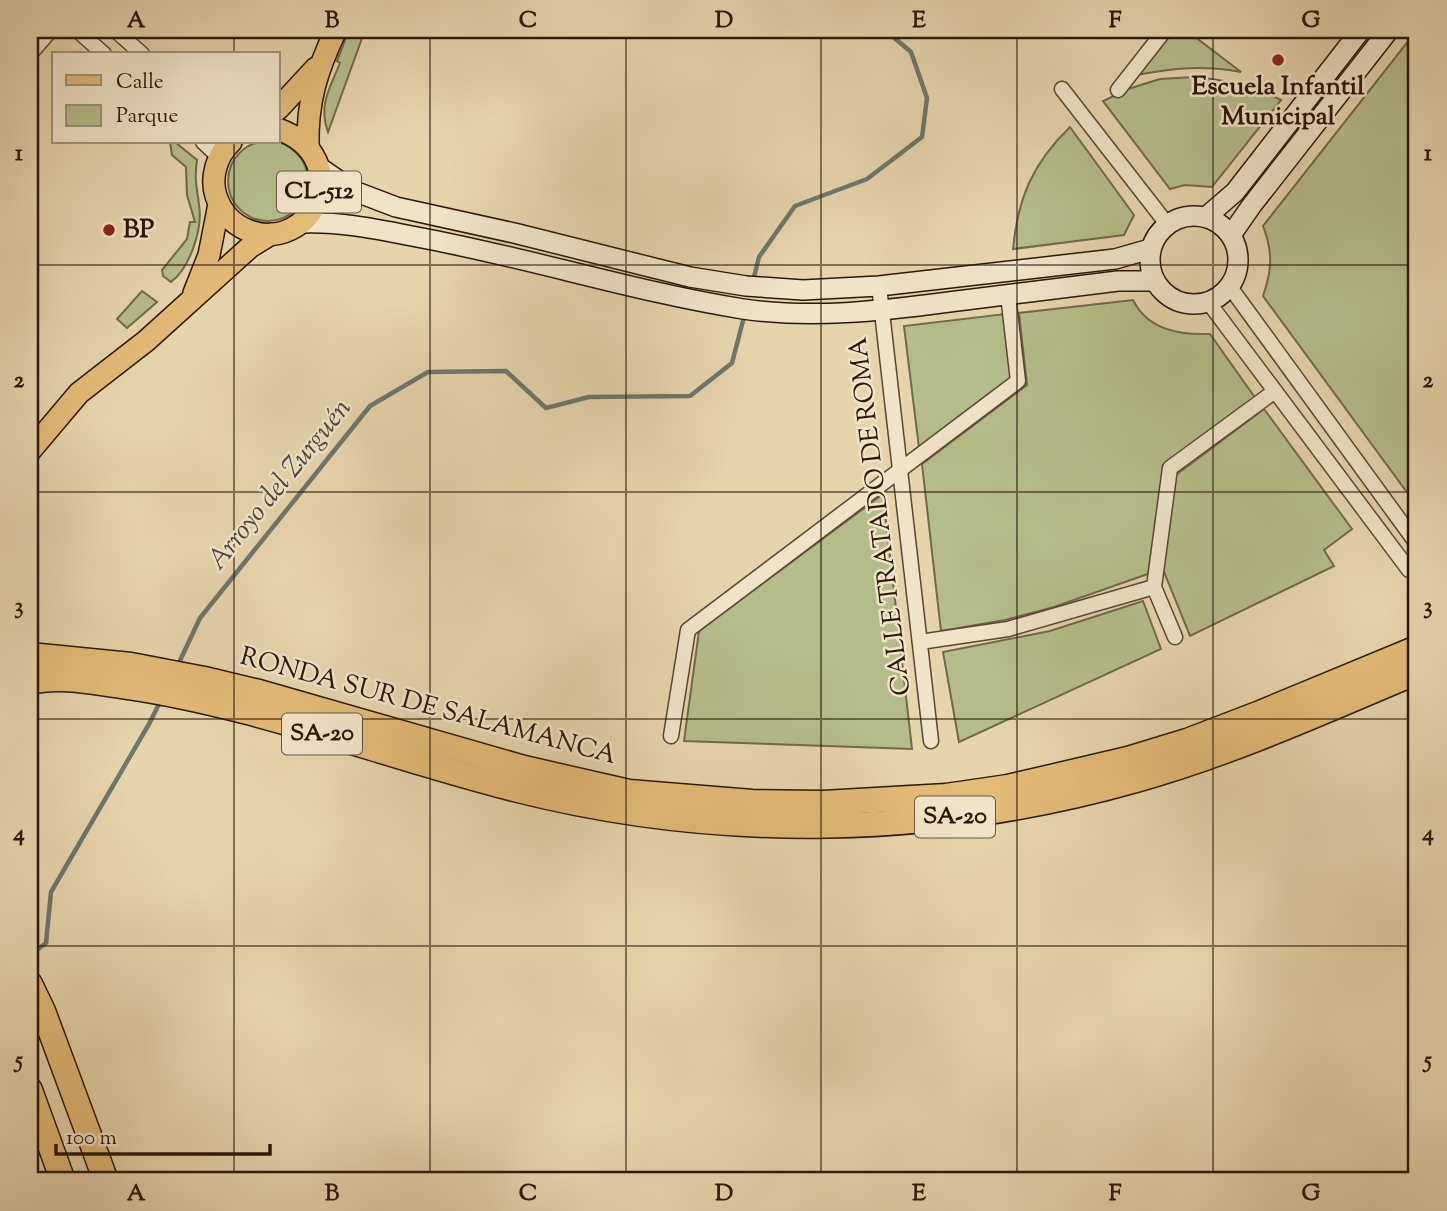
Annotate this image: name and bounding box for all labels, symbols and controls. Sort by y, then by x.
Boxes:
text: A [127,5,146,38]
text: B [325,5,340,38]
text: C [519,5,537,38]
text: D [715,5,733,38]
text: E [912,5,926,38]
text: F [1109,5,1122,38]
text: G [1302,5,1321,38]
legend [52,52,280,144]
marker: Escuela Infantil Municipal [1270,52,1286,68]
text: Calle [116,68,164,98]
place label: Escuela Infantil Municipal [1192,69,1365,136]
text: Parque [116,102,178,132]
text: 1 [15,138,23,171]
text: 1 [1424,138,1432,171]
road number: CL-512 [277,172,361,212]
place label: BP [123,212,154,249]
marker: BP [101,222,117,238]
street label: CALLE TRATADO DE ROMA [841,334,921,698]
text: 2 [14,365,25,398]
text: 2 [1423,365,1434,398]
water label: Arroyo del Zurguén [198,390,362,579]
text: 3 [14,591,24,624]
text: 3 [1423,591,1433,624]
street label: RONDA SUR DE SALAMANCA [236,639,620,775]
road number: SA-20 [282,714,362,754]
road number: SA-20 [915,796,995,838]
text: 4 [12,818,25,851]
text: 4 [1421,818,1434,851]
text: 5 [13,1045,23,1078]
text: 5 [1422,1045,1432,1078]
scale bar [56,1113,270,1157]
text: 100 m [66,1124,117,1154]
text: A [127,1178,146,1211]
text: B [325,1178,340,1211]
text: C [519,1178,537,1211]
text: D [715,1178,733,1211]
text: E [912,1178,926,1211]
text: F [1109,1178,1122,1211]
text: G [1302,1178,1321,1211]

